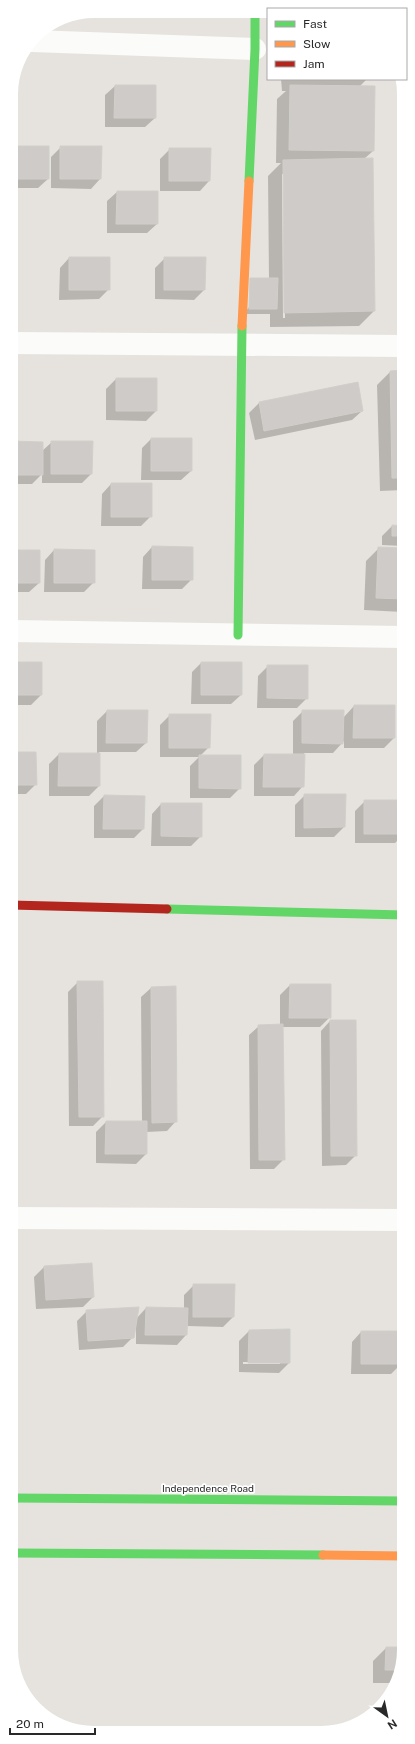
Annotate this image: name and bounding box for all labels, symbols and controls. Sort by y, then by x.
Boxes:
legend [267,8,407,80]
text: Fast [303,17,328,31]
text: Slow [303,37,331,51]
text: Jam [303,57,325,71]
street label: Independence Road [162,1482,254,1494]
north arrow [367,1696,407,1736]
scale bar [10,1710,95,1736]
text: 20 m [16,1717,44,1731]
text: N [386,1717,399,1732]

